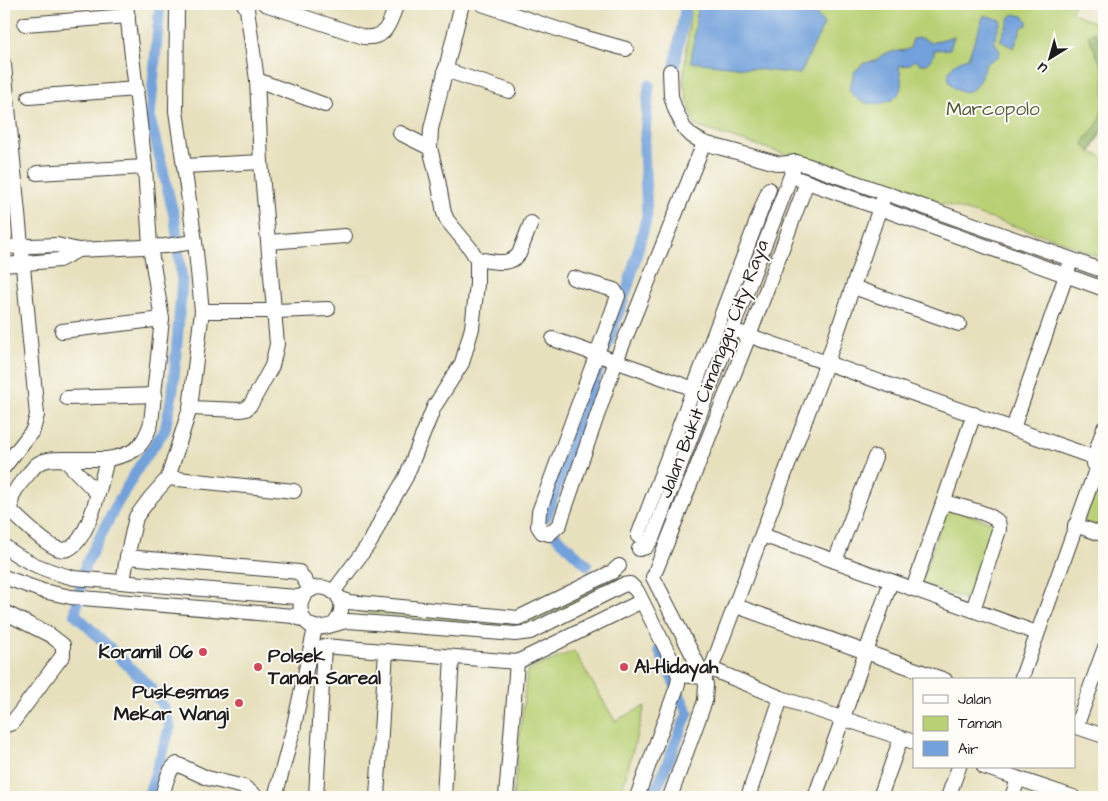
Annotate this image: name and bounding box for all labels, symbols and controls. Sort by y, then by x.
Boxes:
north arrow [1026,32,1076,82]
text: U [1034,57,1052,78]
park label: Marcopolo [946,96,1040,123]
street label: Jalan Bukit Cimanggu City Raya [652,236,777,503]
place label: Koramil 06 [99,639,193,666]
place label: Polsek Tanah Sareal [267,643,381,692]
marker: Koramil 06 [197,646,209,658]
place label: Al-Hidayah [634,654,719,682]
marker: Polsek Tanah Sareal [252,661,264,673]
marker: Al-Hidayah [618,661,630,673]
legend [913,678,1076,768]
place label: Puskesmas Mekar Wangi [114,679,229,729]
text: Jalan [958,689,992,710]
marker: Puskesmas Mekar Wangi [233,697,245,709]
text: Taman [958,713,1002,734]
text: Air [958,739,978,760]

